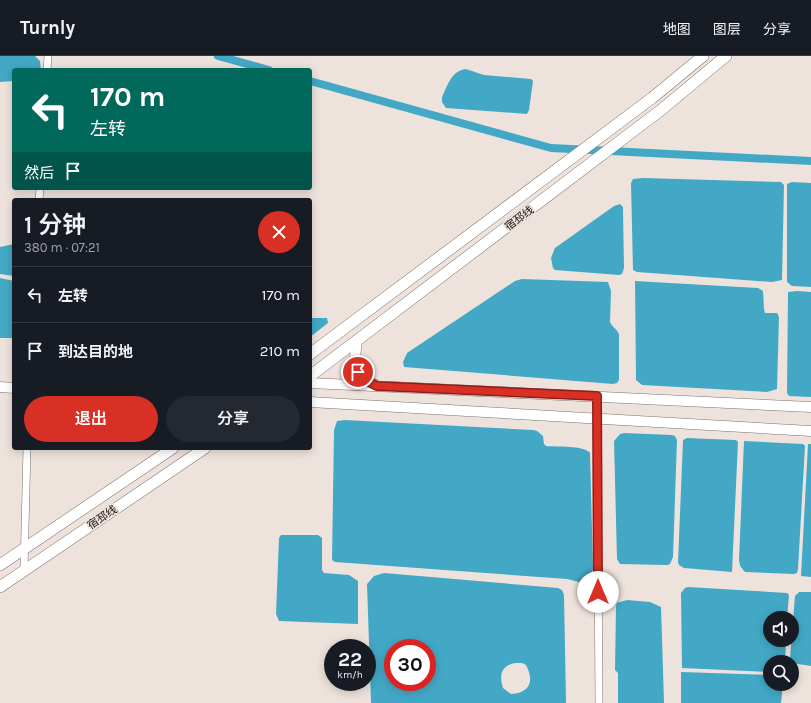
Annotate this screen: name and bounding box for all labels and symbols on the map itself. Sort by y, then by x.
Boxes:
street label: 宿邳线 [502,203,536,234]
pin [341,355,375,389]
street label: 宿邳线 [85,503,120,532]
position arrow [577,571,619,613]
speed limit sign: 30 [384,639,436,691]

